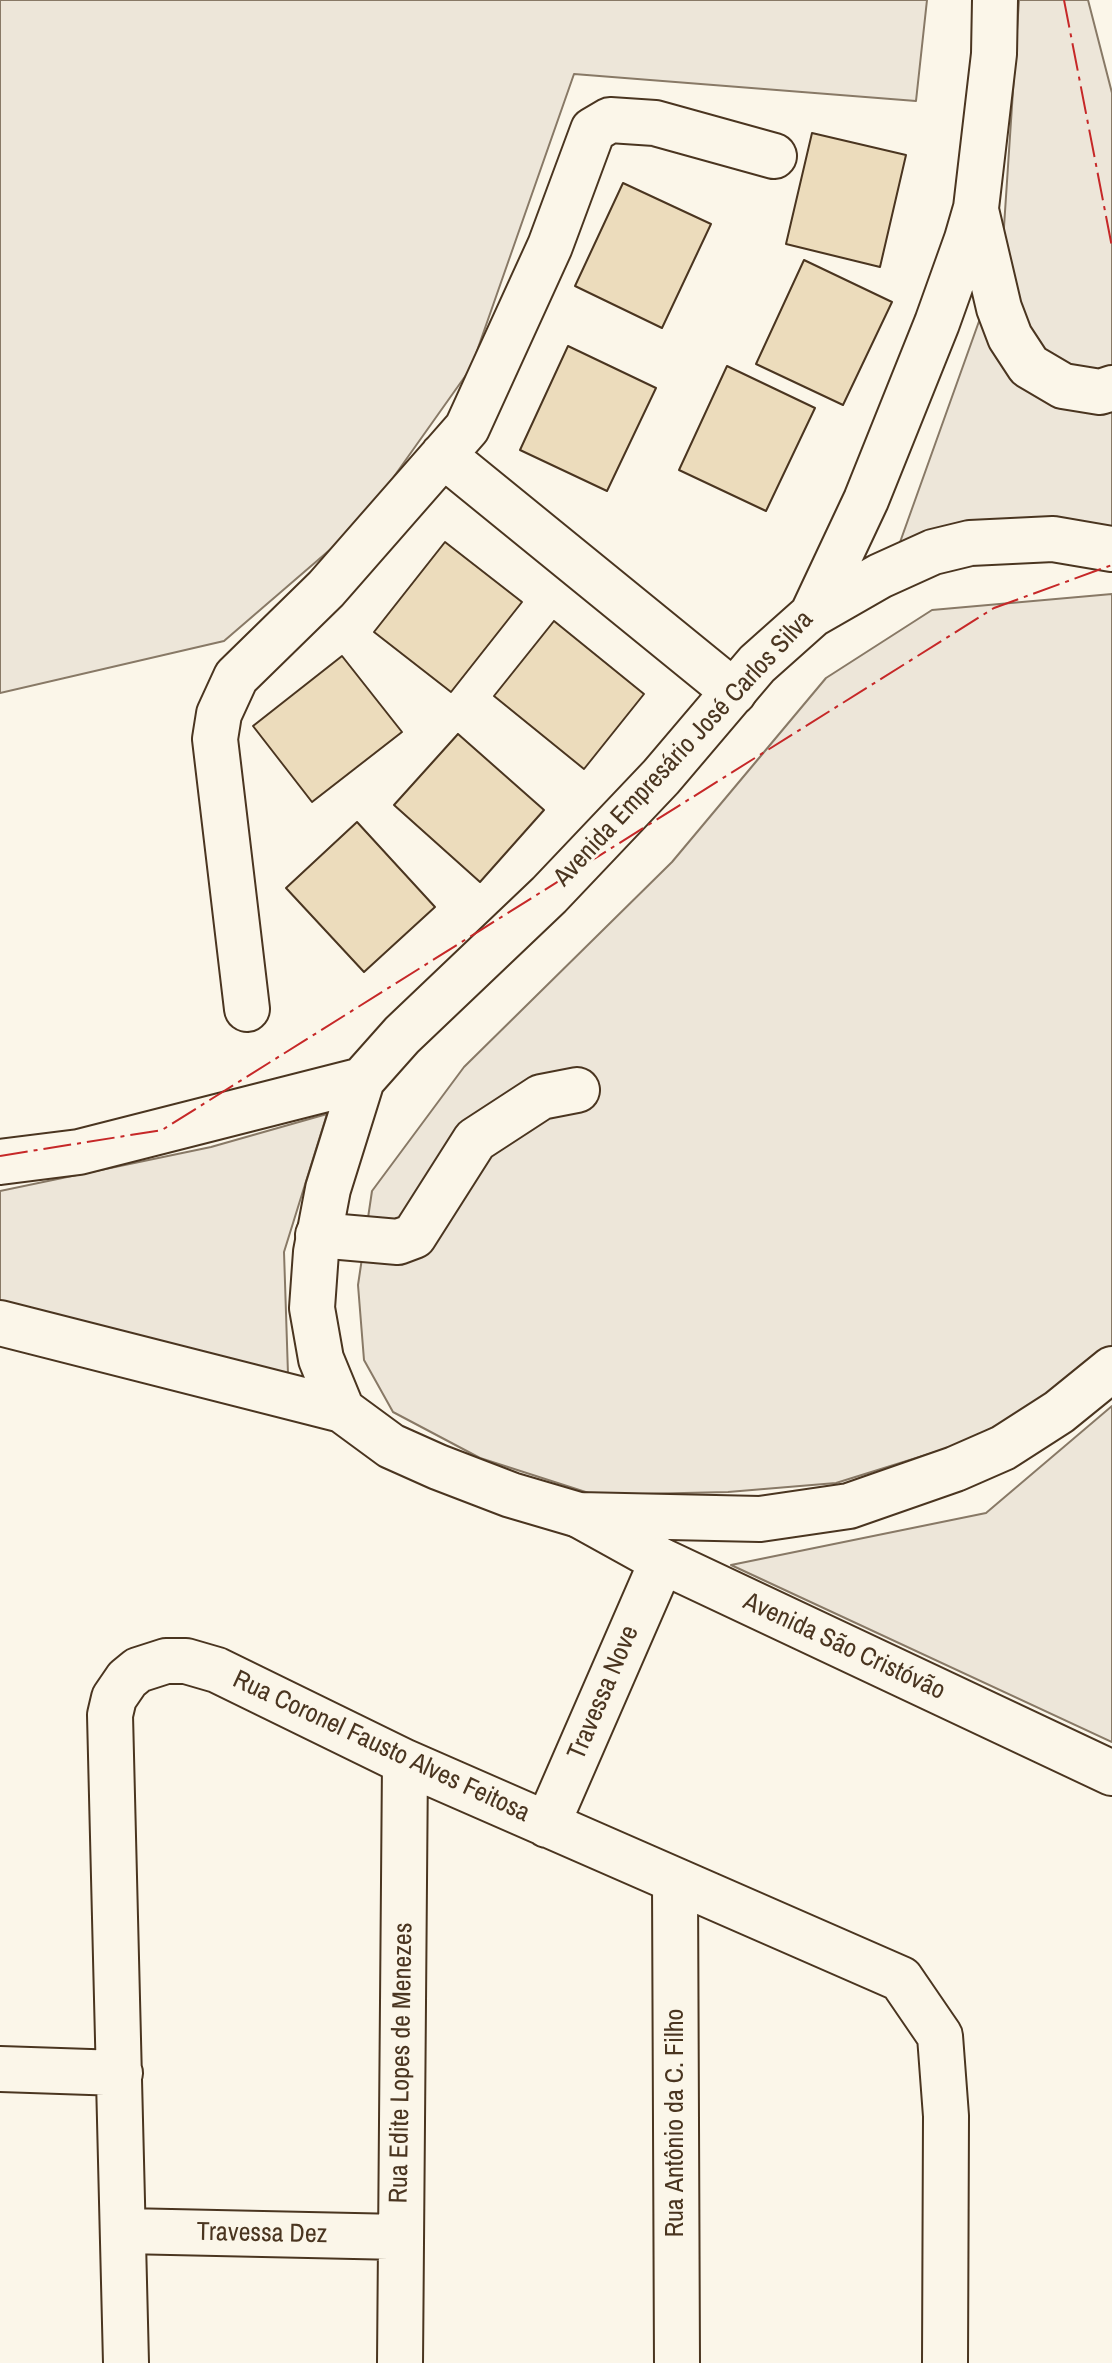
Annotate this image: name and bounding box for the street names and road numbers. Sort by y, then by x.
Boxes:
street label: Avenida Empresário José Carlos Silva [548,605,820,893]
street label: Avenida São Cristóvão [738,1587,950,1707]
street label: Travessa Nove [562,1621,646,1765]
street label: Rua Coronel Fausto Alves Feitosa [228,1664,534,1830]
street label: Rua Edite Lopes de Menezes [384,1922,420,2204]
street label: Rua Antônio da C. Filho [660,2009,692,2237]
street label: Travessa Dez [196,2217,328,2251]

